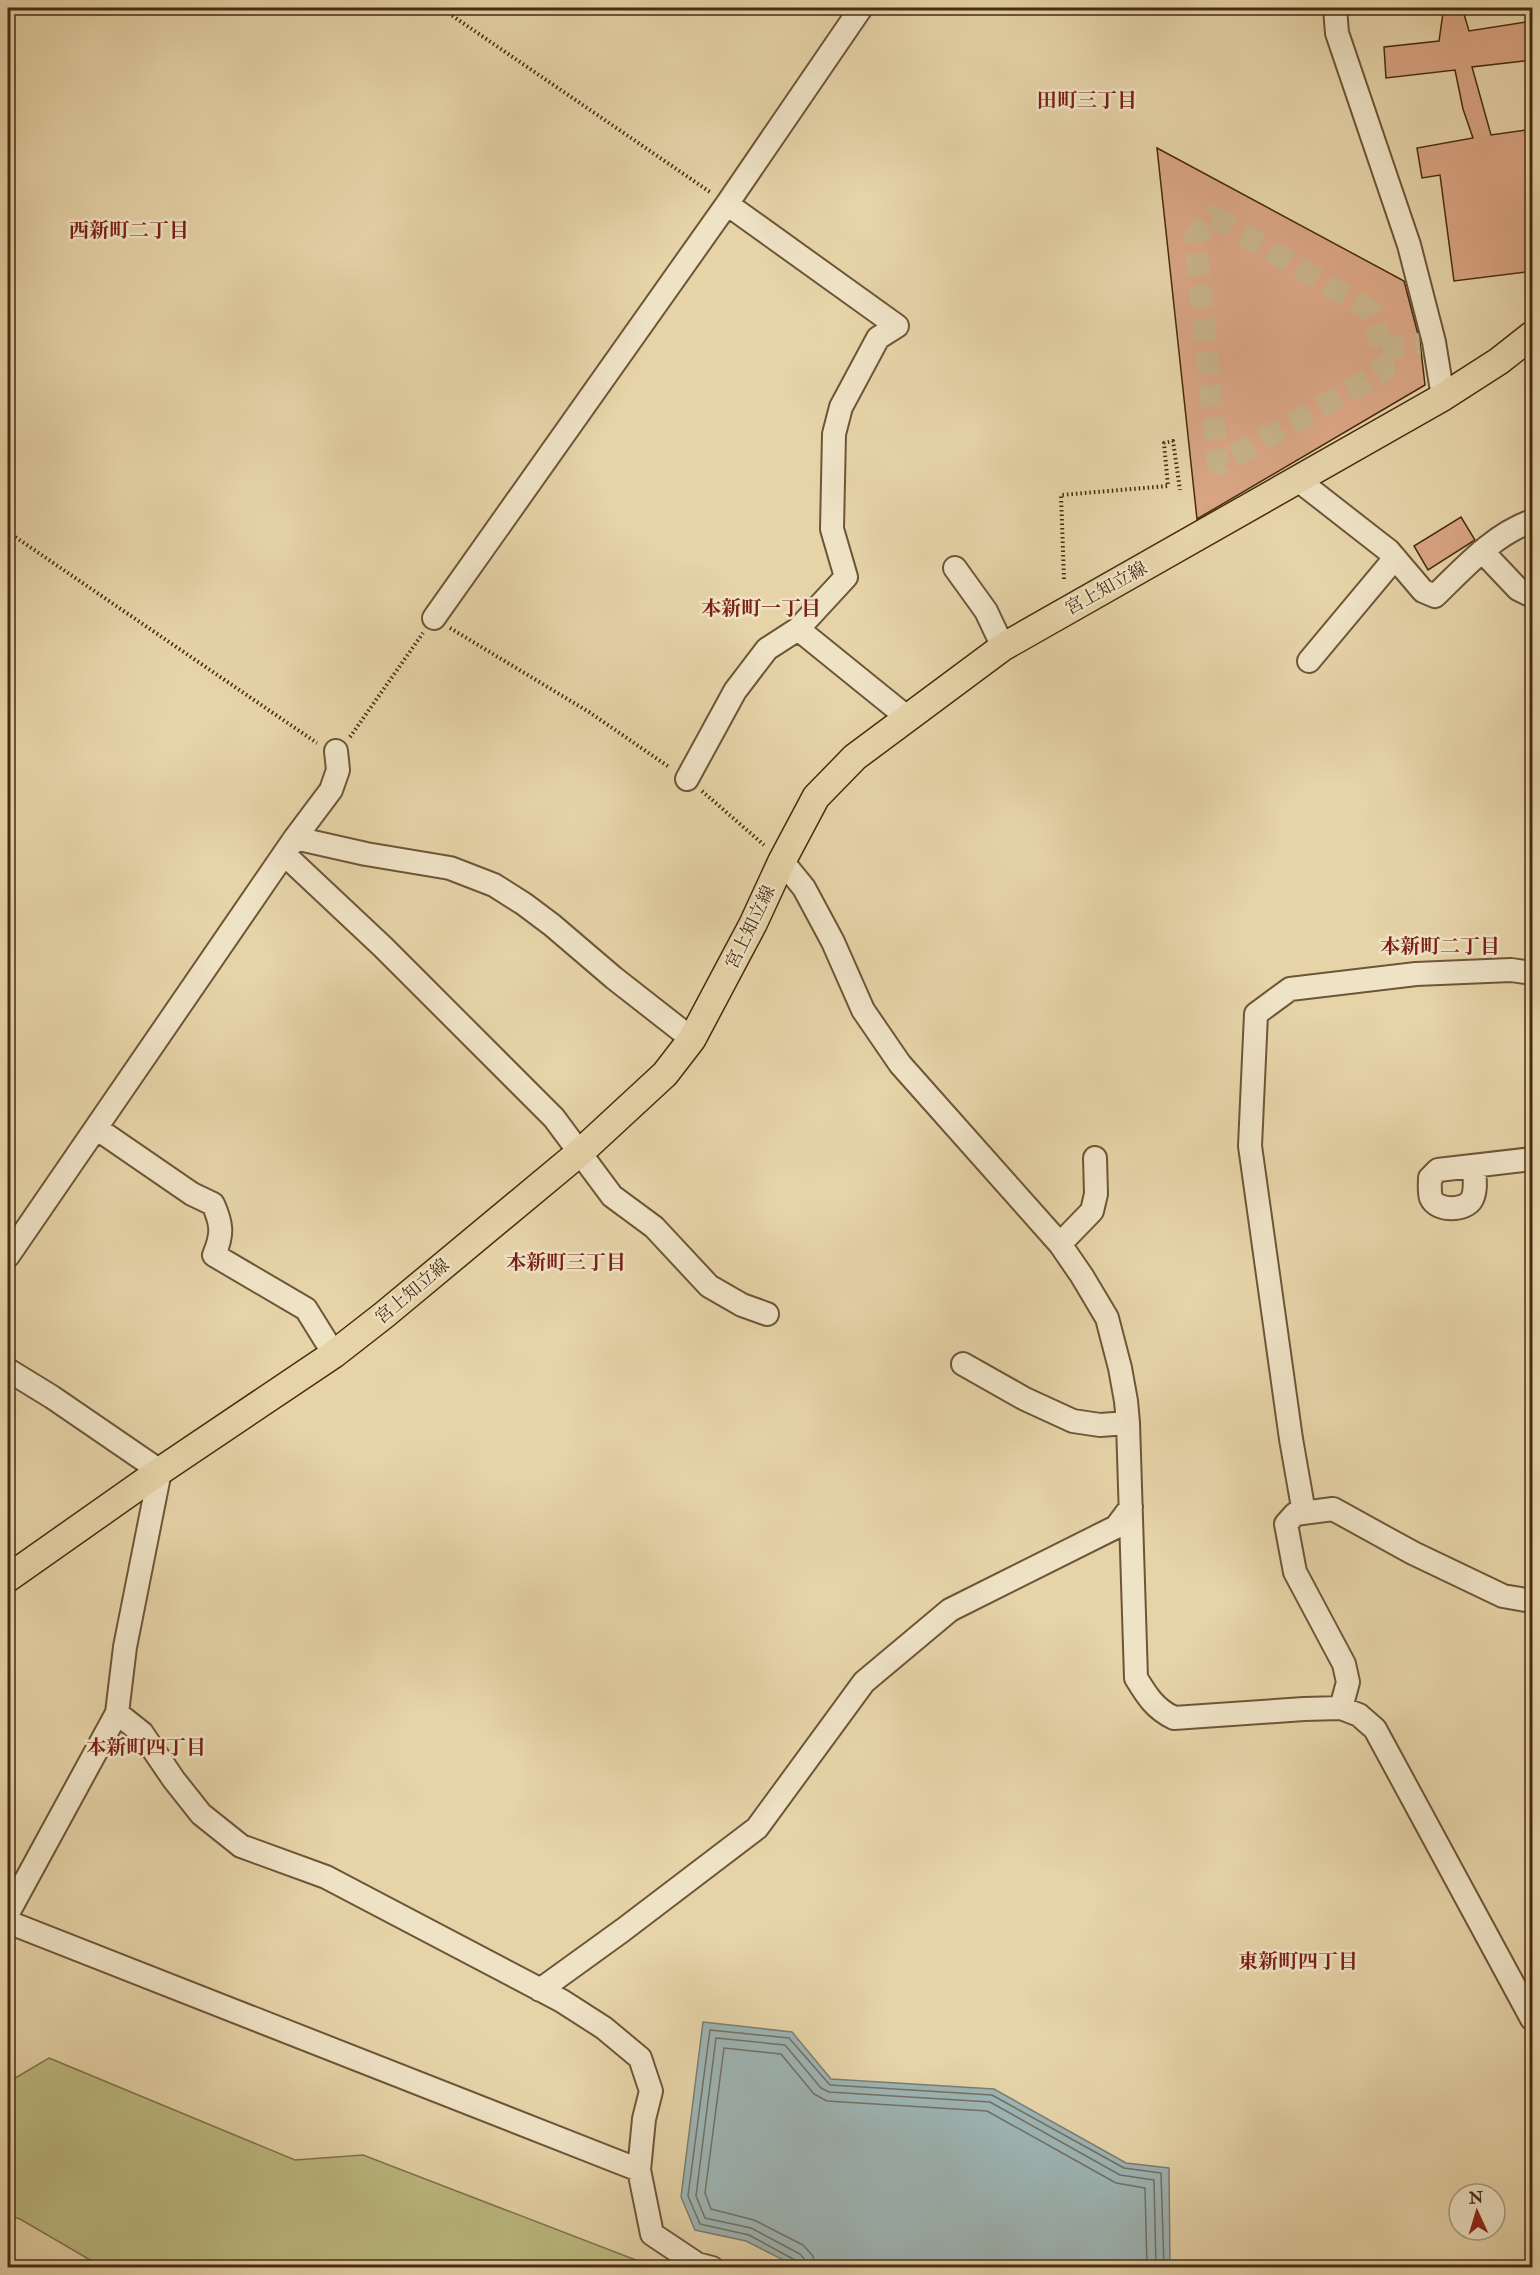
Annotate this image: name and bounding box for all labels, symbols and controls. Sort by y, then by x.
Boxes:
district label: 田町三丁目 [1037,88,1137,113]
district label: 西新町二丁目 [69,218,189,243]
street label: 宮上知立線 [1061,557,1151,620]
district label: 本新町一丁目 [701,596,821,621]
street label: 宮上知立線 [720,882,781,973]
district label: 本新町二丁目 [1380,934,1500,959]
district label: 本新町三丁目 [506,1250,626,1275]
street label: 宮上知立線 [370,1254,454,1329]
district label: 本新町四丁目 [86,1735,206,1760]
district label: 東新町四丁目 [1238,1949,1358,1974]
north arrow [1447,2182,1507,2242]
text: N [1467,2188,1485,2209]

